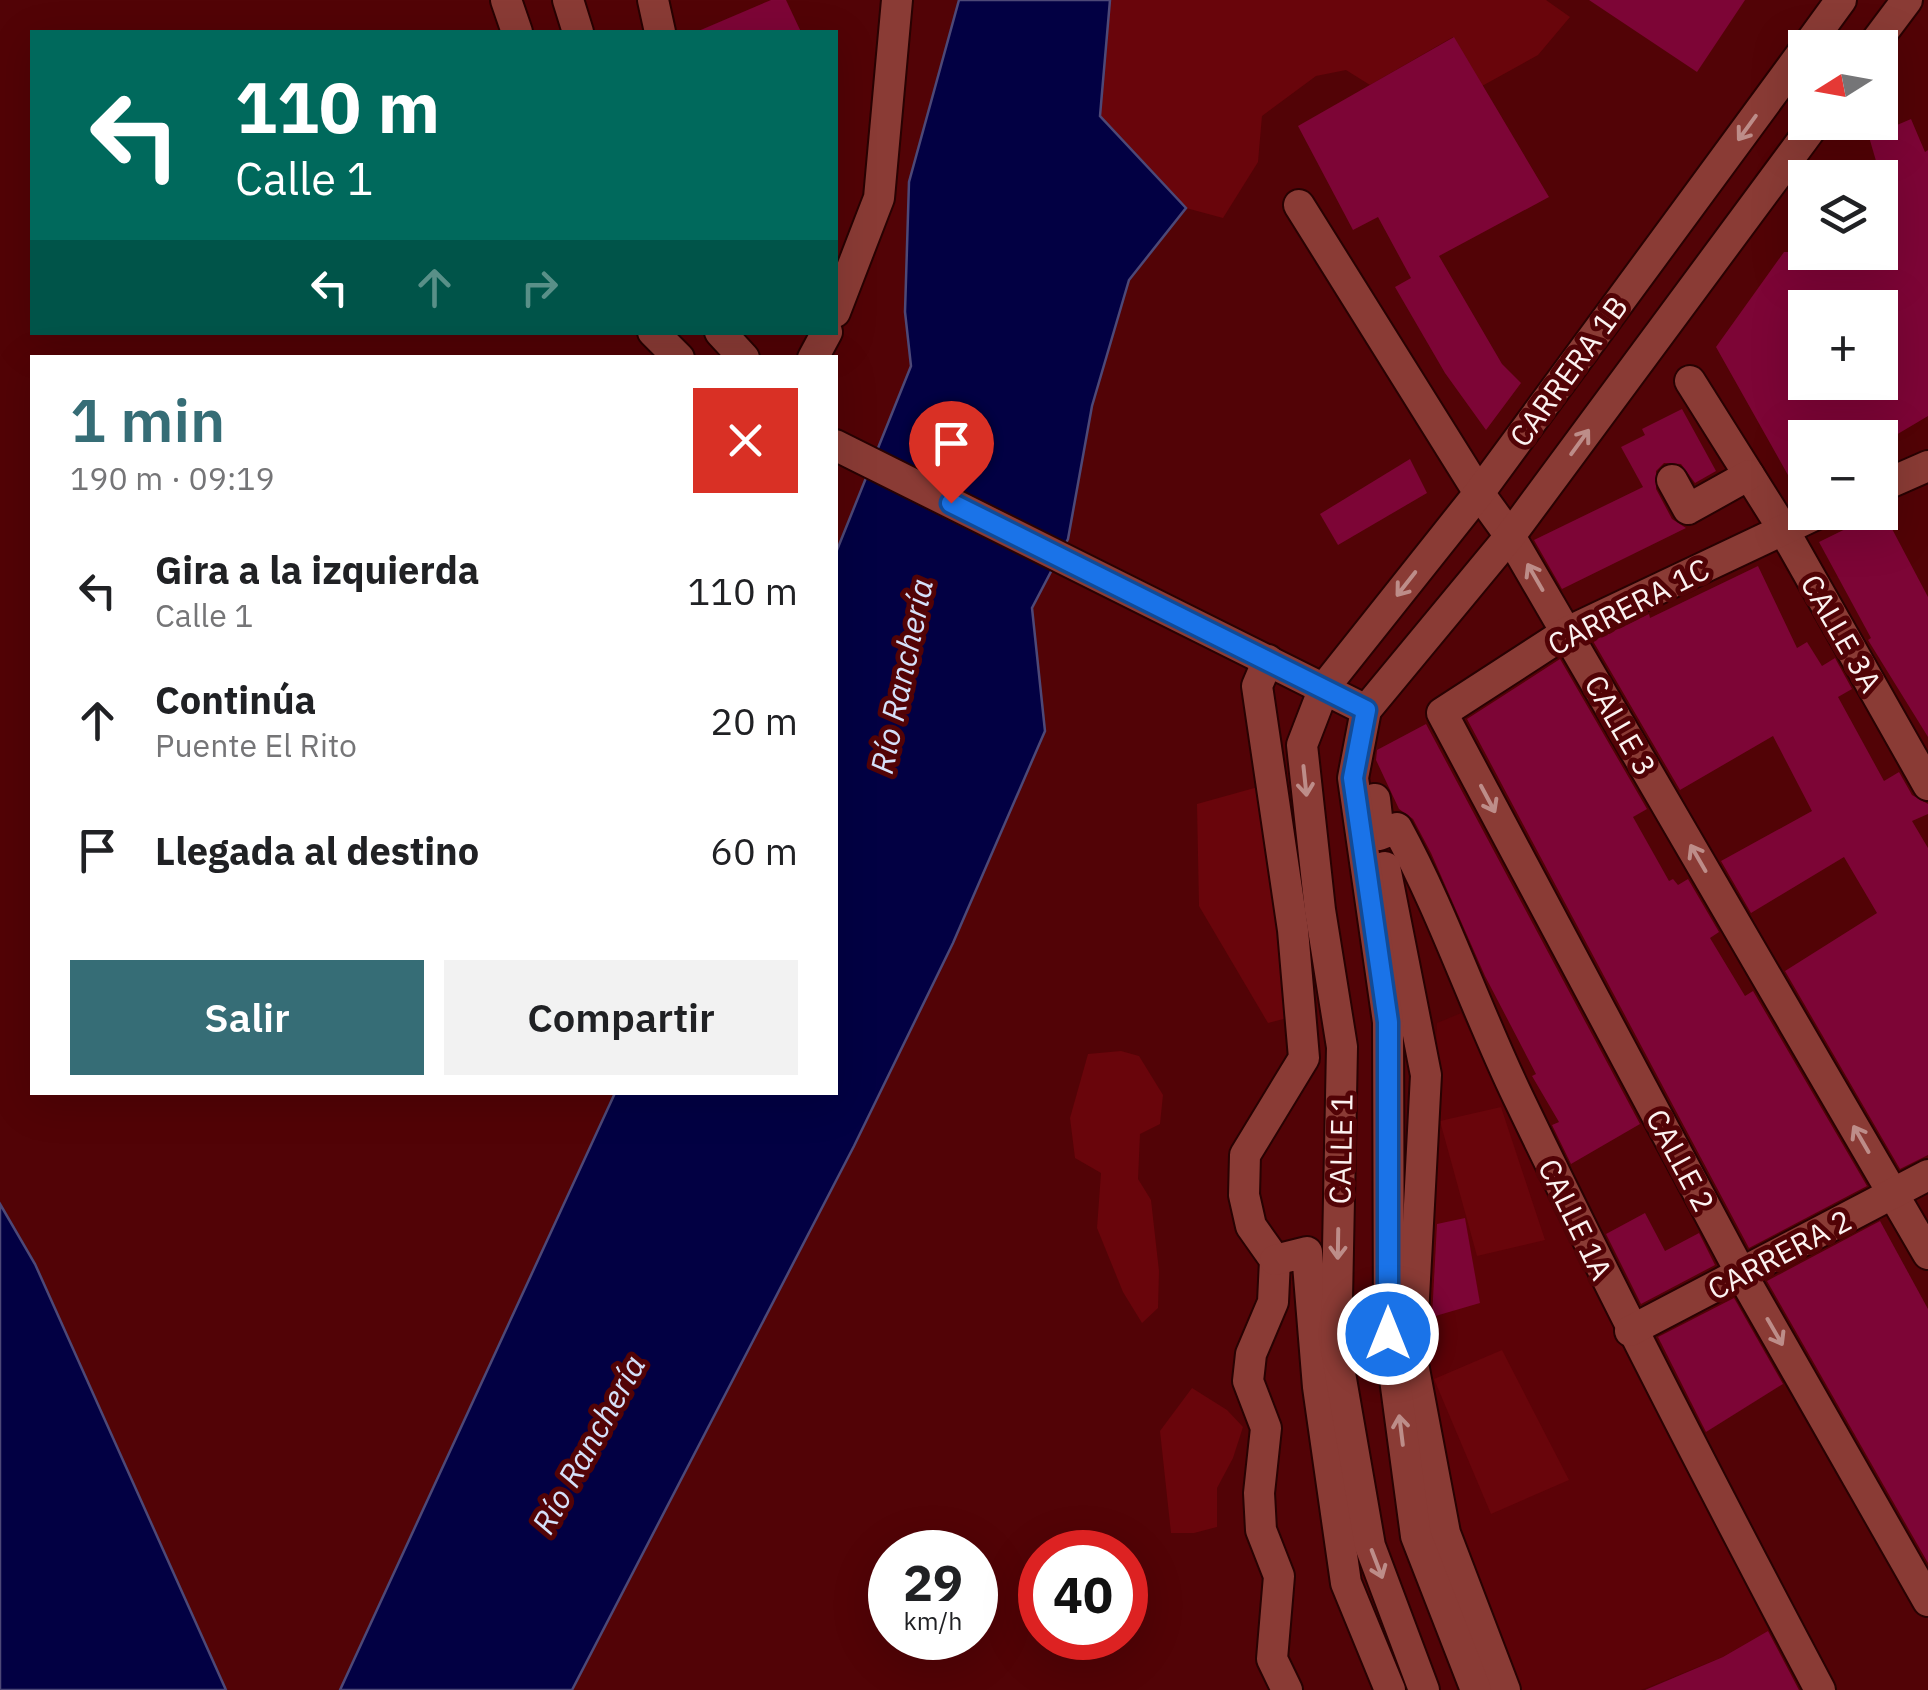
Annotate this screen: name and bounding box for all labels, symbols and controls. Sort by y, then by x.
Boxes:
north arrow [1788,30,1898,140]
map controls [1788,30,1898,530]
text: 110 m [235,61,440,152]
icon: left [70,70,200,200]
one-way arrow [1737,113,1758,141]
text: Calle 1 [235,149,374,207]
button: layers [1788,160,1898,270]
icon: left [302,260,357,315]
icon: ahead [407,260,462,315]
icon: right [512,260,567,315]
street label: CARRERA 1B [1500,288,1636,454]
button: + [1788,290,1898,400]
text: 1 min [70,380,225,459]
button: close [693,388,798,493]
pin [909,401,994,504]
icon: arrive [924,416,979,471]
button: − [1788,420,1898,530]
one-way arrow [1569,429,1590,456]
text: 190 m · 09:19 [70,457,275,499]
text: Gira a la izquierda [155,545,479,594]
street label: CARRERA 1C [1541,549,1715,663]
icon: left [70,563,125,618]
one-way arrow [1524,563,1544,592]
text: 110 m [687,566,798,615]
street label: CALLE 3A [1793,567,1891,699]
one-way arrow [1396,571,1418,597]
water label: Río Ranchería [860,575,942,777]
text: Calle 1 [155,594,254,636]
street label: CALLE 3 [1576,667,1666,783]
text: Continúa [155,675,316,724]
icon: ahead [70,693,125,748]
text: 20 m [710,696,798,745]
text: Puente El Rito [155,724,357,766]
one-way arrow [1296,765,1315,797]
one-way arrow [1479,784,1498,814]
icon: arrive [70,823,125,878]
text: Llegada al destino [155,826,479,875]
text: 60 m [710,826,798,875]
one-way arrow [1688,844,1708,873]
button: Salir [70,960,424,1075]
button: Compartir [444,960,798,1075]
street label: CALLE 1 [1320,1093,1360,1205]
street label: CALLE 2 [1638,1102,1724,1218]
one-way arrow [1851,1125,1871,1154]
street label: CALLE 1A [1530,1152,1622,1286]
street label: CARRERA 2 [1700,1200,1858,1308]
one-way arrow [1328,1226,1348,1259]
position arrow [1336,1282,1440,1386]
one-way arrow [1765,1317,1785,1346]
water label: Río Ranchería [522,1347,654,1541]
one-way arrow [1391,1414,1410,1447]
speed limit sign: 40 [1018,1530,1148,1660]
one-way arrow [1369,1548,1387,1579]
text: 29 [903,1550,963,1615]
text: km/h [904,1604,962,1637]

